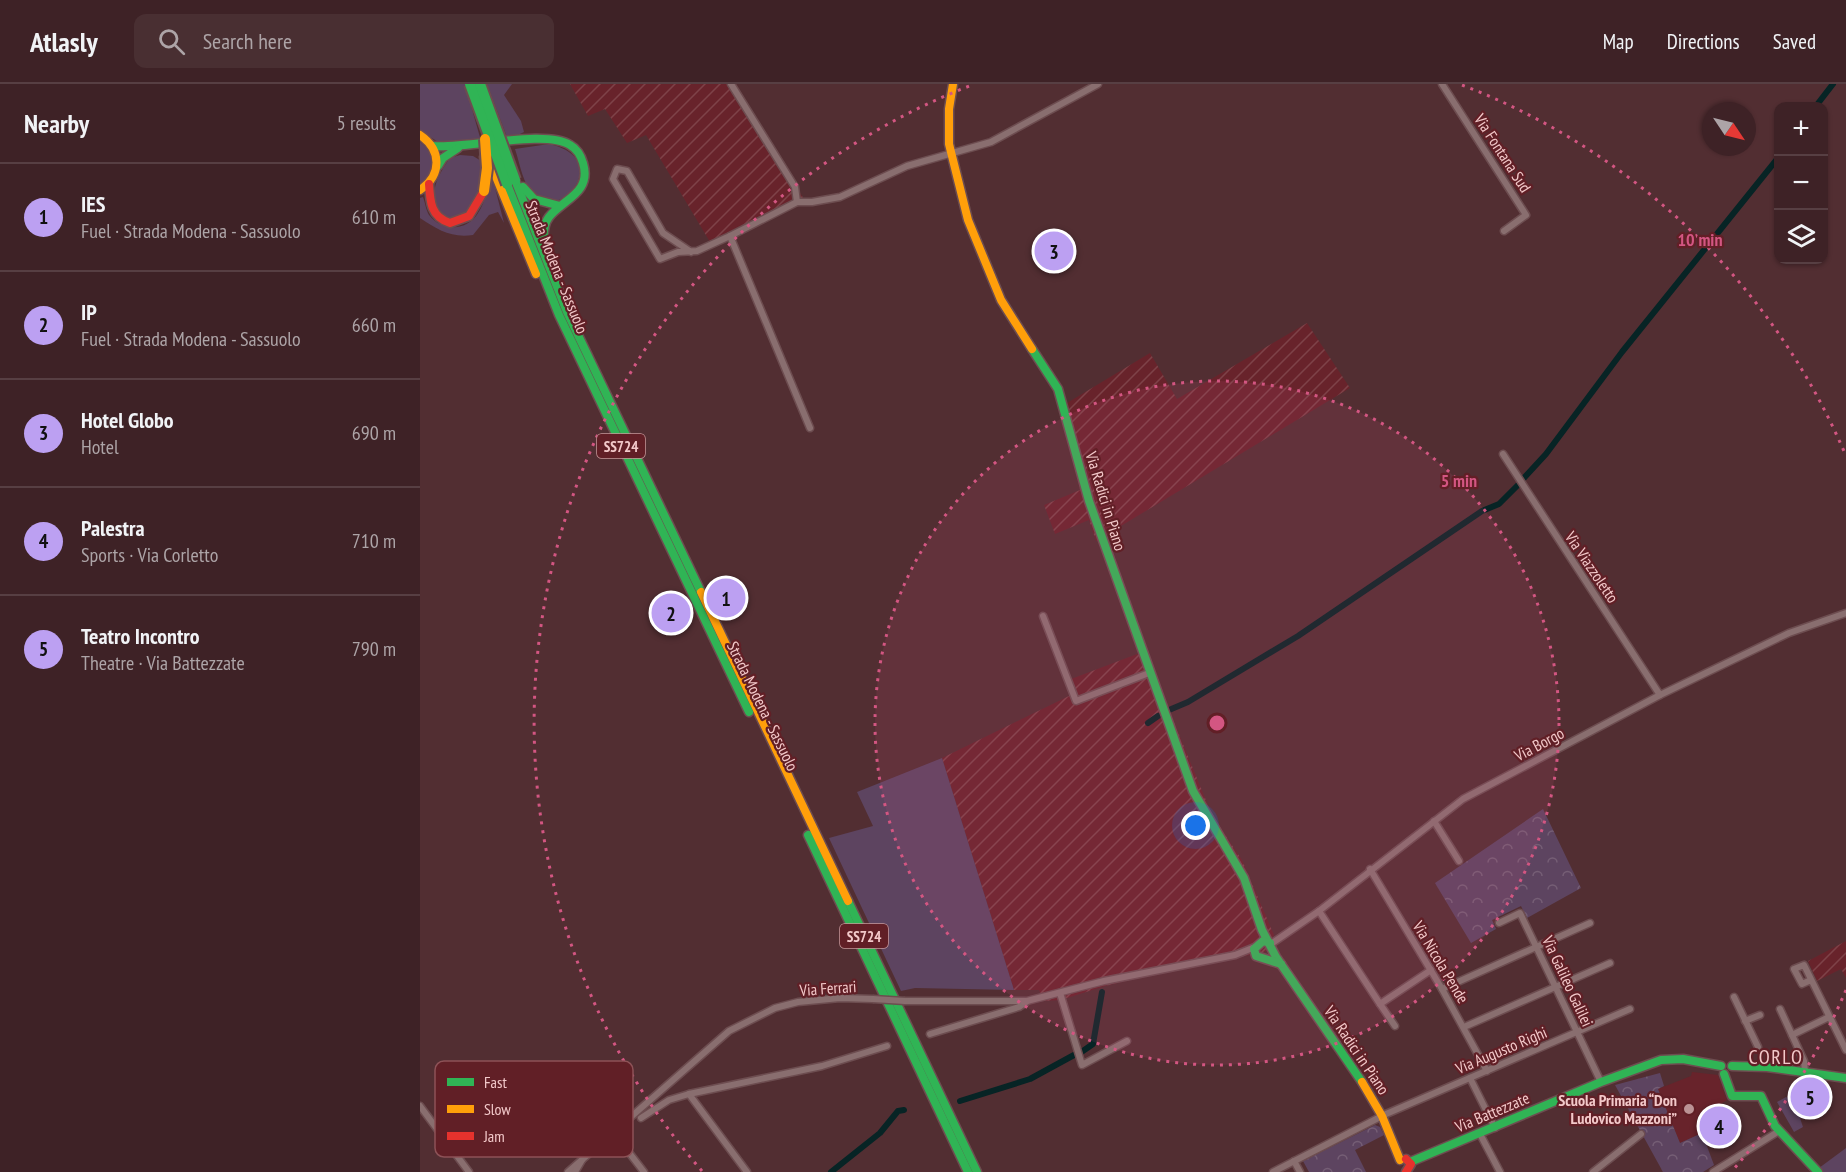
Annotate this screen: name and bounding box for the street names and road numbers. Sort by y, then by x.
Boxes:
street label: Via Fontana Sud [1470,109,1536,196]
street label: Strada Modena - Sassuolo [521,198,593,336]
road number: SS724 [597,434,645,458]
street label: Via Radici in Piano [1081,448,1131,553]
street label: Via Viazzoletto [1560,527,1623,607]
street label: Strada Modena - Sassuolo [723,638,803,774]
street label: Via Borgo [1510,723,1567,766]
street label: Via Nicola Pende [1408,916,1473,1007]
road number: SS724 [840,924,888,948]
street label: Via Galileo Galilei [1538,931,1598,1030]
street label: Via Ferrari [798,976,857,1000]
street label: Via Radici in Piano [1319,1001,1394,1098]
street label: Via Augusto Righi [1451,1022,1550,1079]
street label: Via Battezzate [1451,1087,1532,1137]

